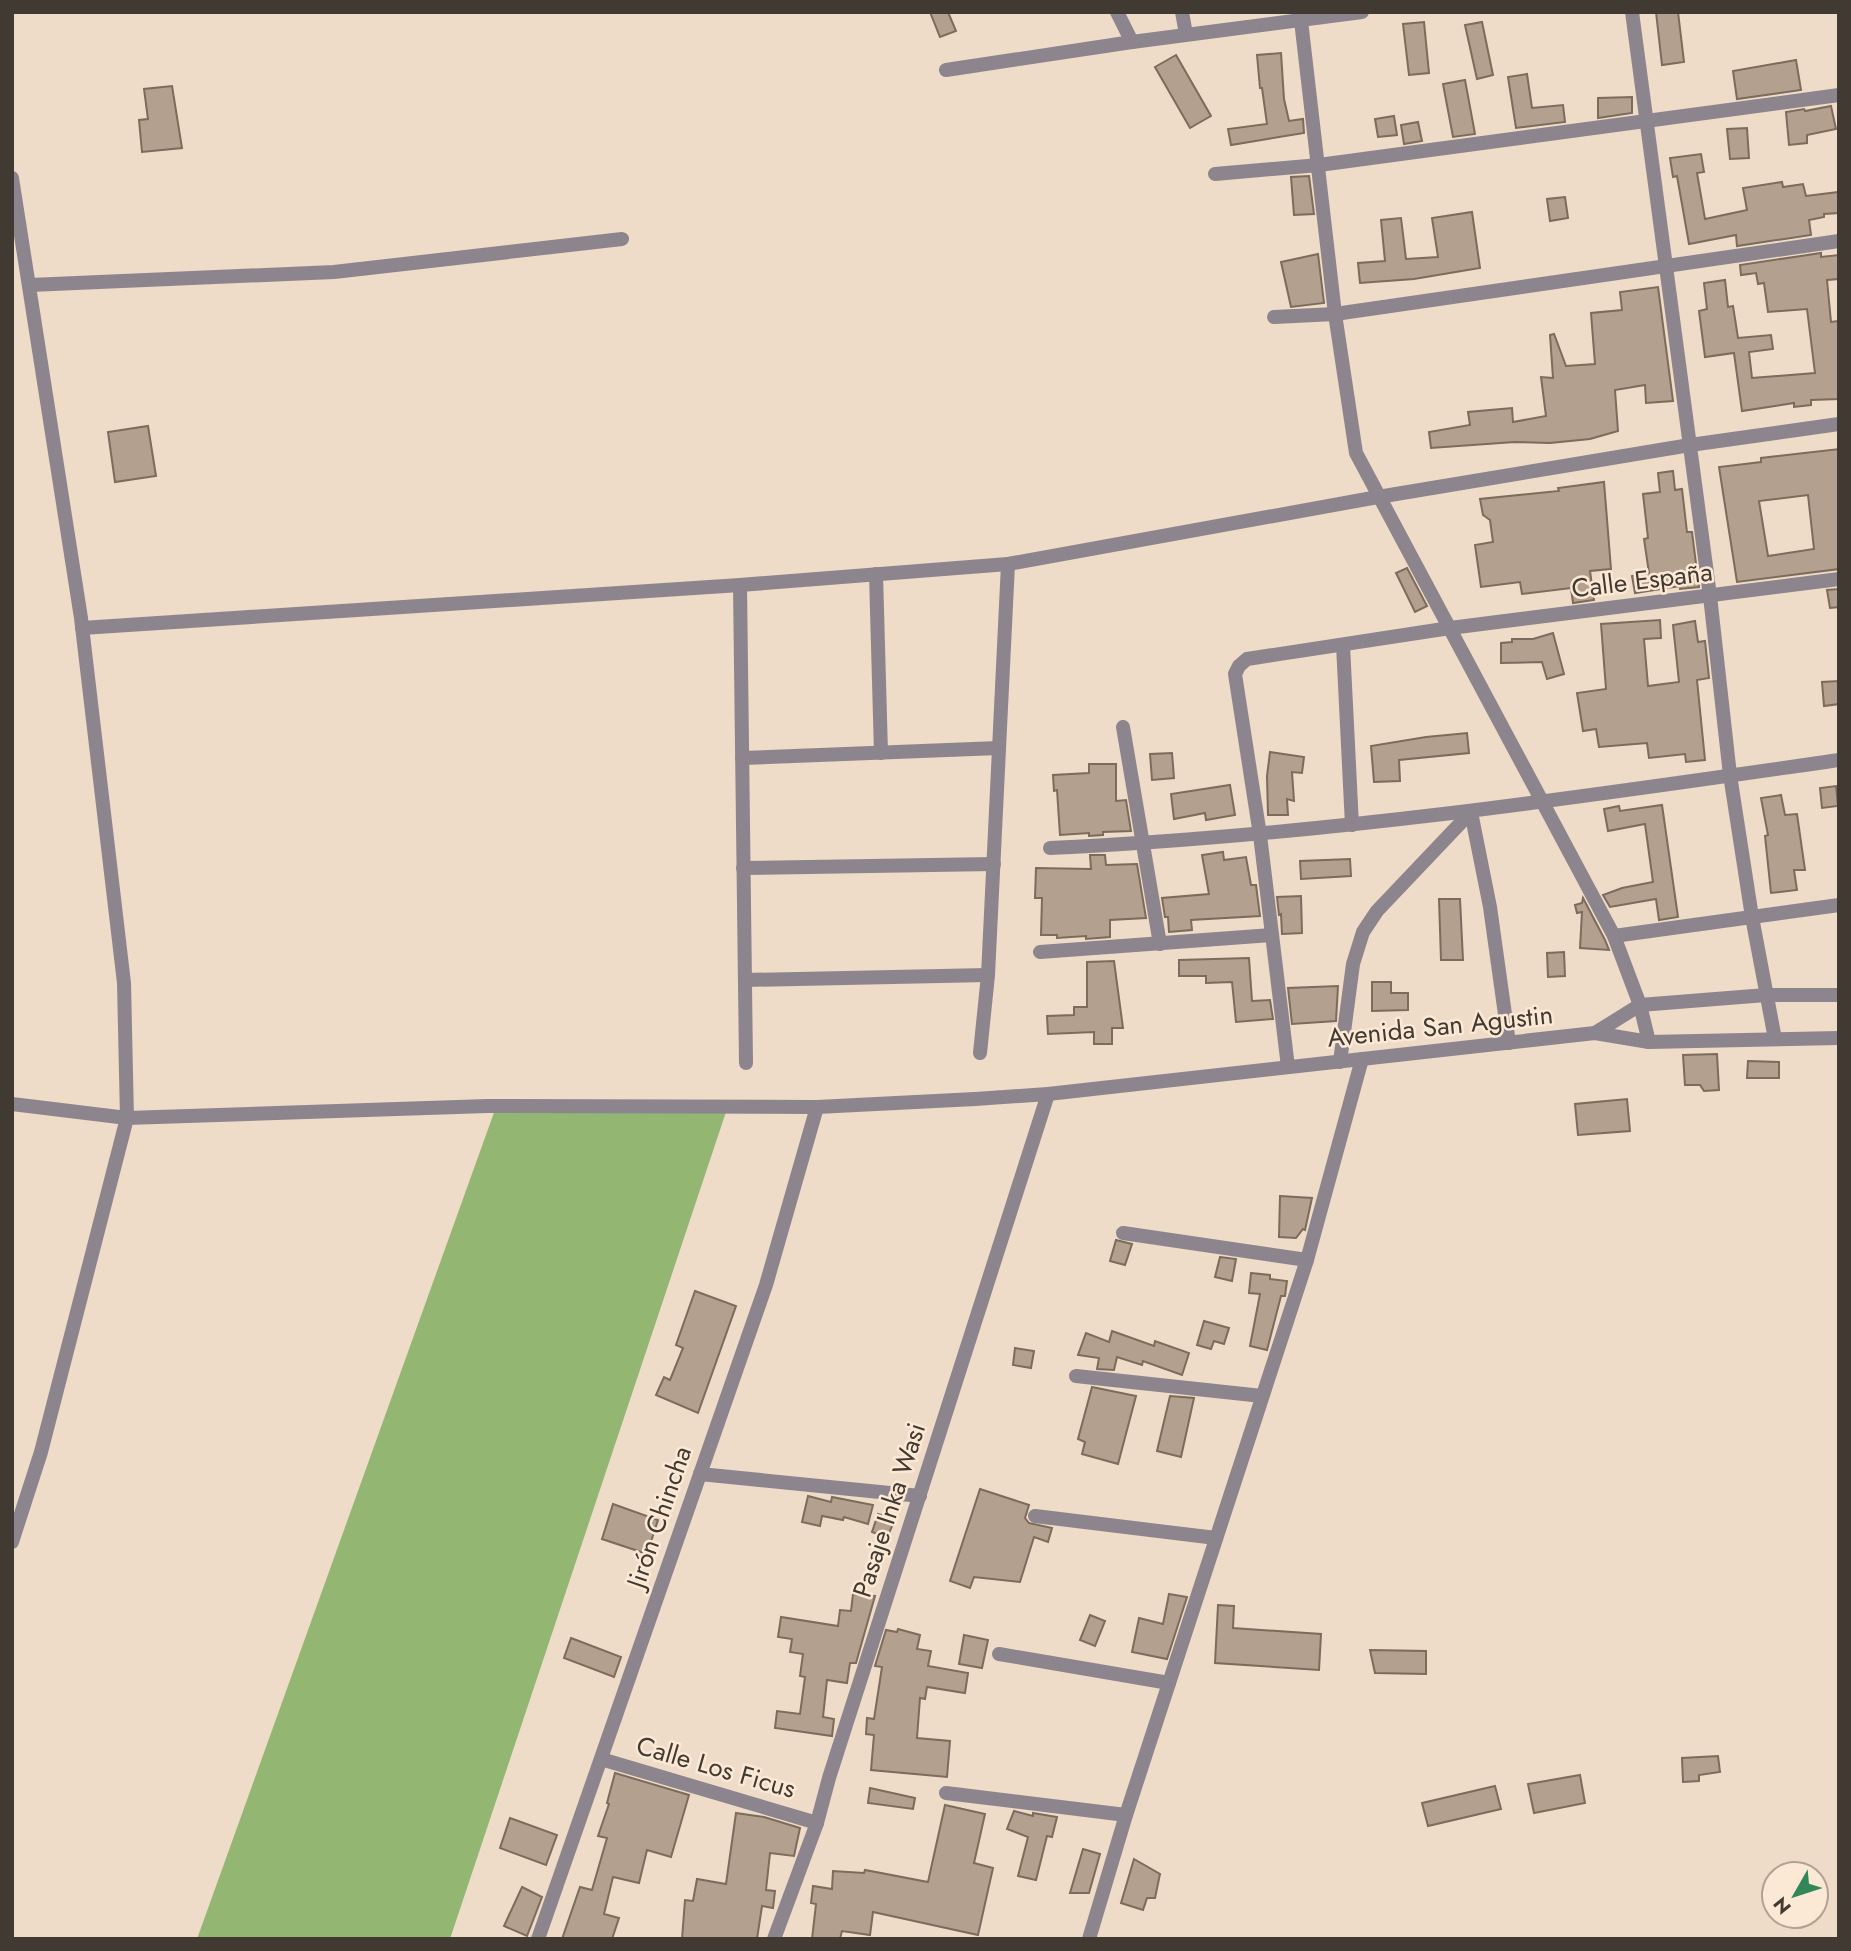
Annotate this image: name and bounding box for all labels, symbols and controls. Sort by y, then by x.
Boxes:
street label: Calle España [1569,553,1715,607]
street label: Avenida San Agustin [1325,995,1555,1057]
street label: Pasaje Inka Wasi [843,1418,935,1602]
street label: Jirón Chincha [616,1441,701,1596]
street label: Calle Los Ficus [632,1726,800,1808]
north arrow [1760,1860,1830,1930]
text: N [1767,1891,1797,1920]

